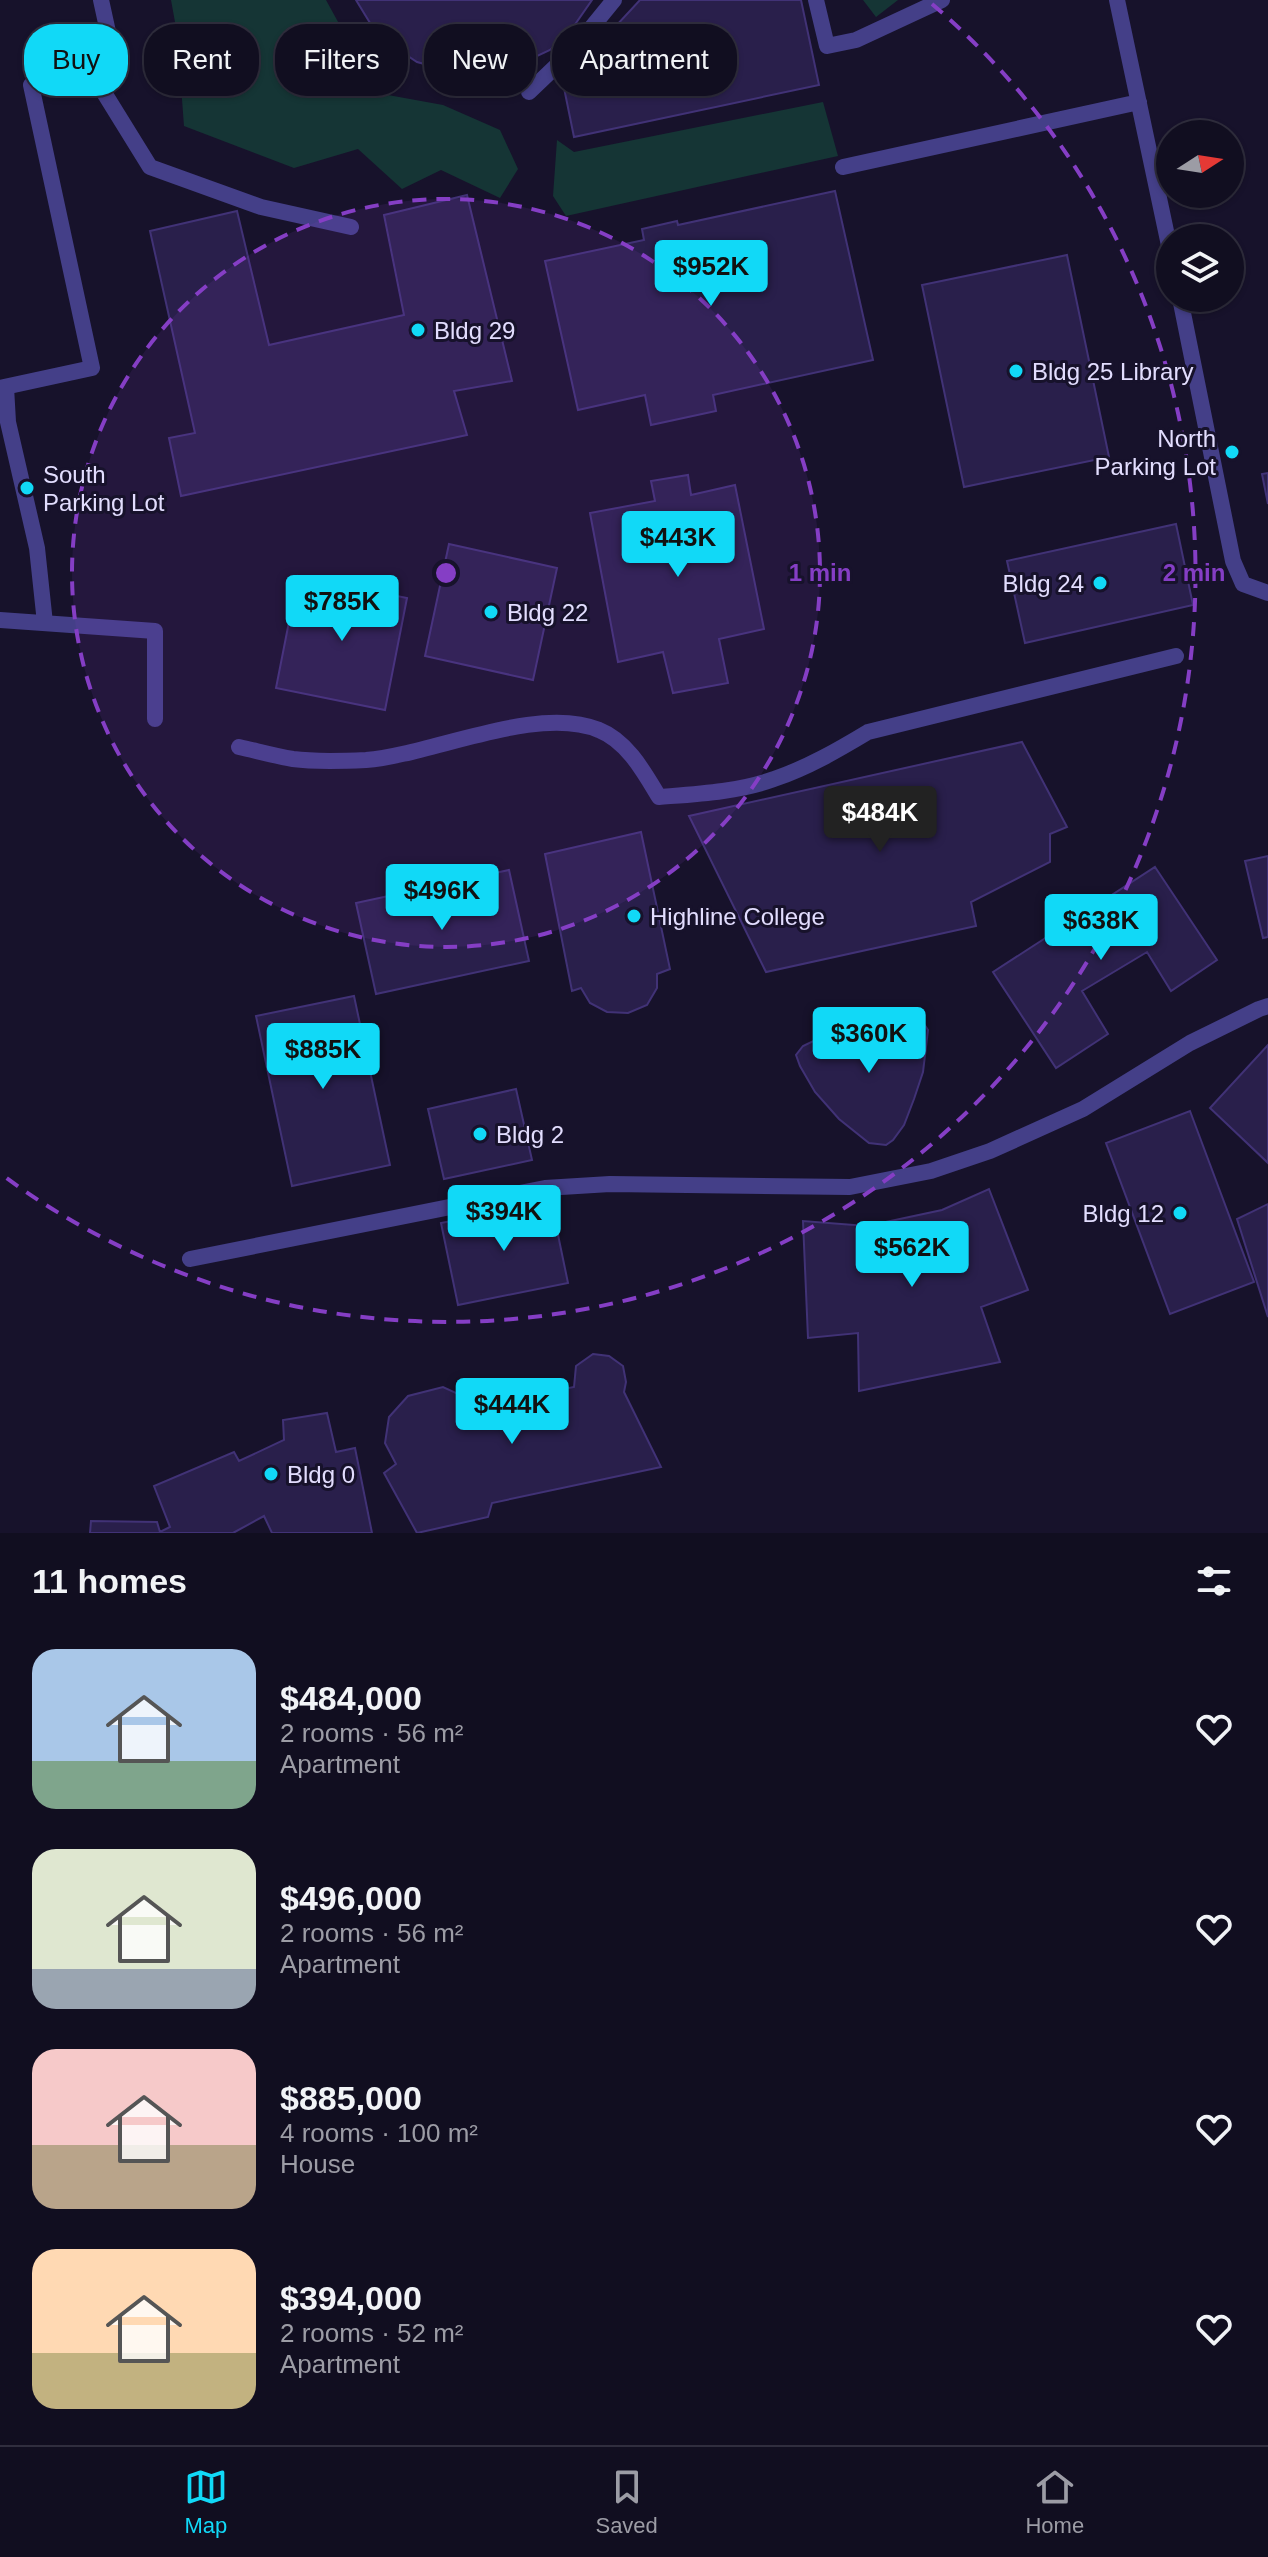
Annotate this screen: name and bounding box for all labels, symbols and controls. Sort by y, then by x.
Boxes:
chip: Buy [24,24,128,96]
chip: Rent [144,24,259,96]
chip: Filters [275,24,408,96]
chip: New [424,24,536,96]
chip: Apartment [552,24,737,96]
north arrow [1156,120,1244,208]
map controls [1156,120,1244,312]
button: layers [1156,224,1244,312]
pin: $952K [655,240,767,308]
text: $952K [673,251,749,281]
place label: Bldg 29 [434,317,515,344]
marker: Bldg 29 [409,321,427,339]
place label: Bldg 25 Library [1032,358,1193,385]
marker: Bldg 25 Library [1007,362,1025,380]
place label: North Parking Lot [1095,425,1216,480]
marker: North Parking Lot [1223,443,1241,461]
place label: South Parking Lot [43,461,165,516]
marker: South Parking Lot [18,479,36,497]
pin: $443K [622,511,734,579]
text: $443K [640,522,716,552]
centre of rings [432,559,460,587]
text: 1 min [789,559,851,586]
text: 2 min [1163,559,1225,586]
place label: Bldg 24 [1003,570,1084,597]
marker: Bldg 24 [1091,574,1109,592]
pin: $785K [286,575,398,643]
text: $785K [304,586,380,616]
place label: Bldg 22 [507,599,588,626]
marker: Bldg 22 [482,603,500,621]
pin: $484K [824,786,936,854]
text: $484K [842,797,918,827]
pin: $496K [386,864,498,932]
text: $496K [404,875,480,905]
pin: $638K [1045,894,1157,962]
place label: Highline College [650,903,825,930]
text: $638K [1063,905,1139,935]
marker: Highline College [625,907,643,925]
pin: $360K [813,1007,925,1075]
text: $360K [831,1018,907,1048]
pin: $885K [267,1023,379,1091]
text: $885K [285,1034,361,1064]
place label: Bldg 2 [496,1121,564,1148]
marker: Bldg 2 [471,1125,489,1143]
pin: $394K [448,1185,560,1253]
text: $394K [466,1196,542,1226]
place label: Bldg 12 [1083,1200,1164,1227]
marker: Bldg 12 [1171,1204,1189,1222]
pin: $562K [856,1221,968,1289]
text: $562K [874,1232,950,1262]
pin: $444K [456,1378,568,1446]
text: $444K [474,1389,550,1419]
place label: Bldg 0 [287,1461,355,1488]
marker: Bldg 0 [262,1465,280,1483]
icon: filters [1192,1559,1236,1603]
text: 11 homes [32,1562,187,1600]
text: $484,000 [280,1679,422,1717]
icon: home [96,1681,192,1777]
icon: heart [1192,1707,1236,1751]
text: 2 rooms · 56 m² [280,1718,464,1748]
text: Apartment [280,1749,400,1779]
text: $496,000 [280,1879,422,1917]
icon: home [96,1881,192,1977]
icon: heart [1192,1907,1236,1951]
text: 2 rooms · 56 m² [280,1918,464,1948]
text: Apartment [280,1949,400,1979]
text: $885,000 [280,2079,422,2117]
icon: home [96,2081,192,2177]
icon: heart [1192,2107,1236,2151]
text: 4 rooms · 100 m² [280,2118,478,2148]
text: House [280,2149,355,2179]
text: $394,000 [280,2279,422,2317]
icon: home [96,2281,192,2377]
icon: heart [1192,2307,1236,2351]
text: 2 rooms · 52 m² [280,2318,464,2348]
text: Apartment [280,2349,400,2379]
tab: Map [184,2465,228,2539]
tab: Saved [595,2465,658,2539]
tab: Home [1025,2465,1084,2539]

